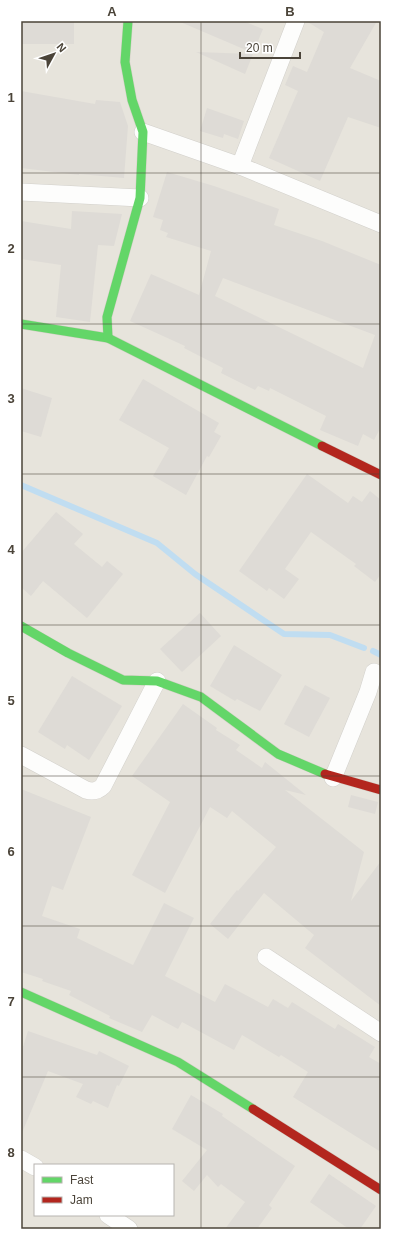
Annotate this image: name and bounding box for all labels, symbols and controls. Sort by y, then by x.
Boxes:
text: A [107,4,117,19]
text: B [285,4,295,19]
north arrow [34,34,74,74]
scale bar [240,34,300,60]
text: N [55,41,69,55]
text: 20 m [246,41,273,55]
text: 1 [7,90,15,105]
text: 2 [7,241,15,256]
text: 3 [7,391,15,406]
text: 4 [7,542,15,557]
text: 5 [7,693,15,708]
text: 6 [7,844,15,859]
text: 7 [7,994,15,1009]
text: 8 [7,1145,15,1160]
legend [34,1164,174,1216]
text: Fast [70,1173,94,1187]
text: Jam [70,1193,93,1207]

